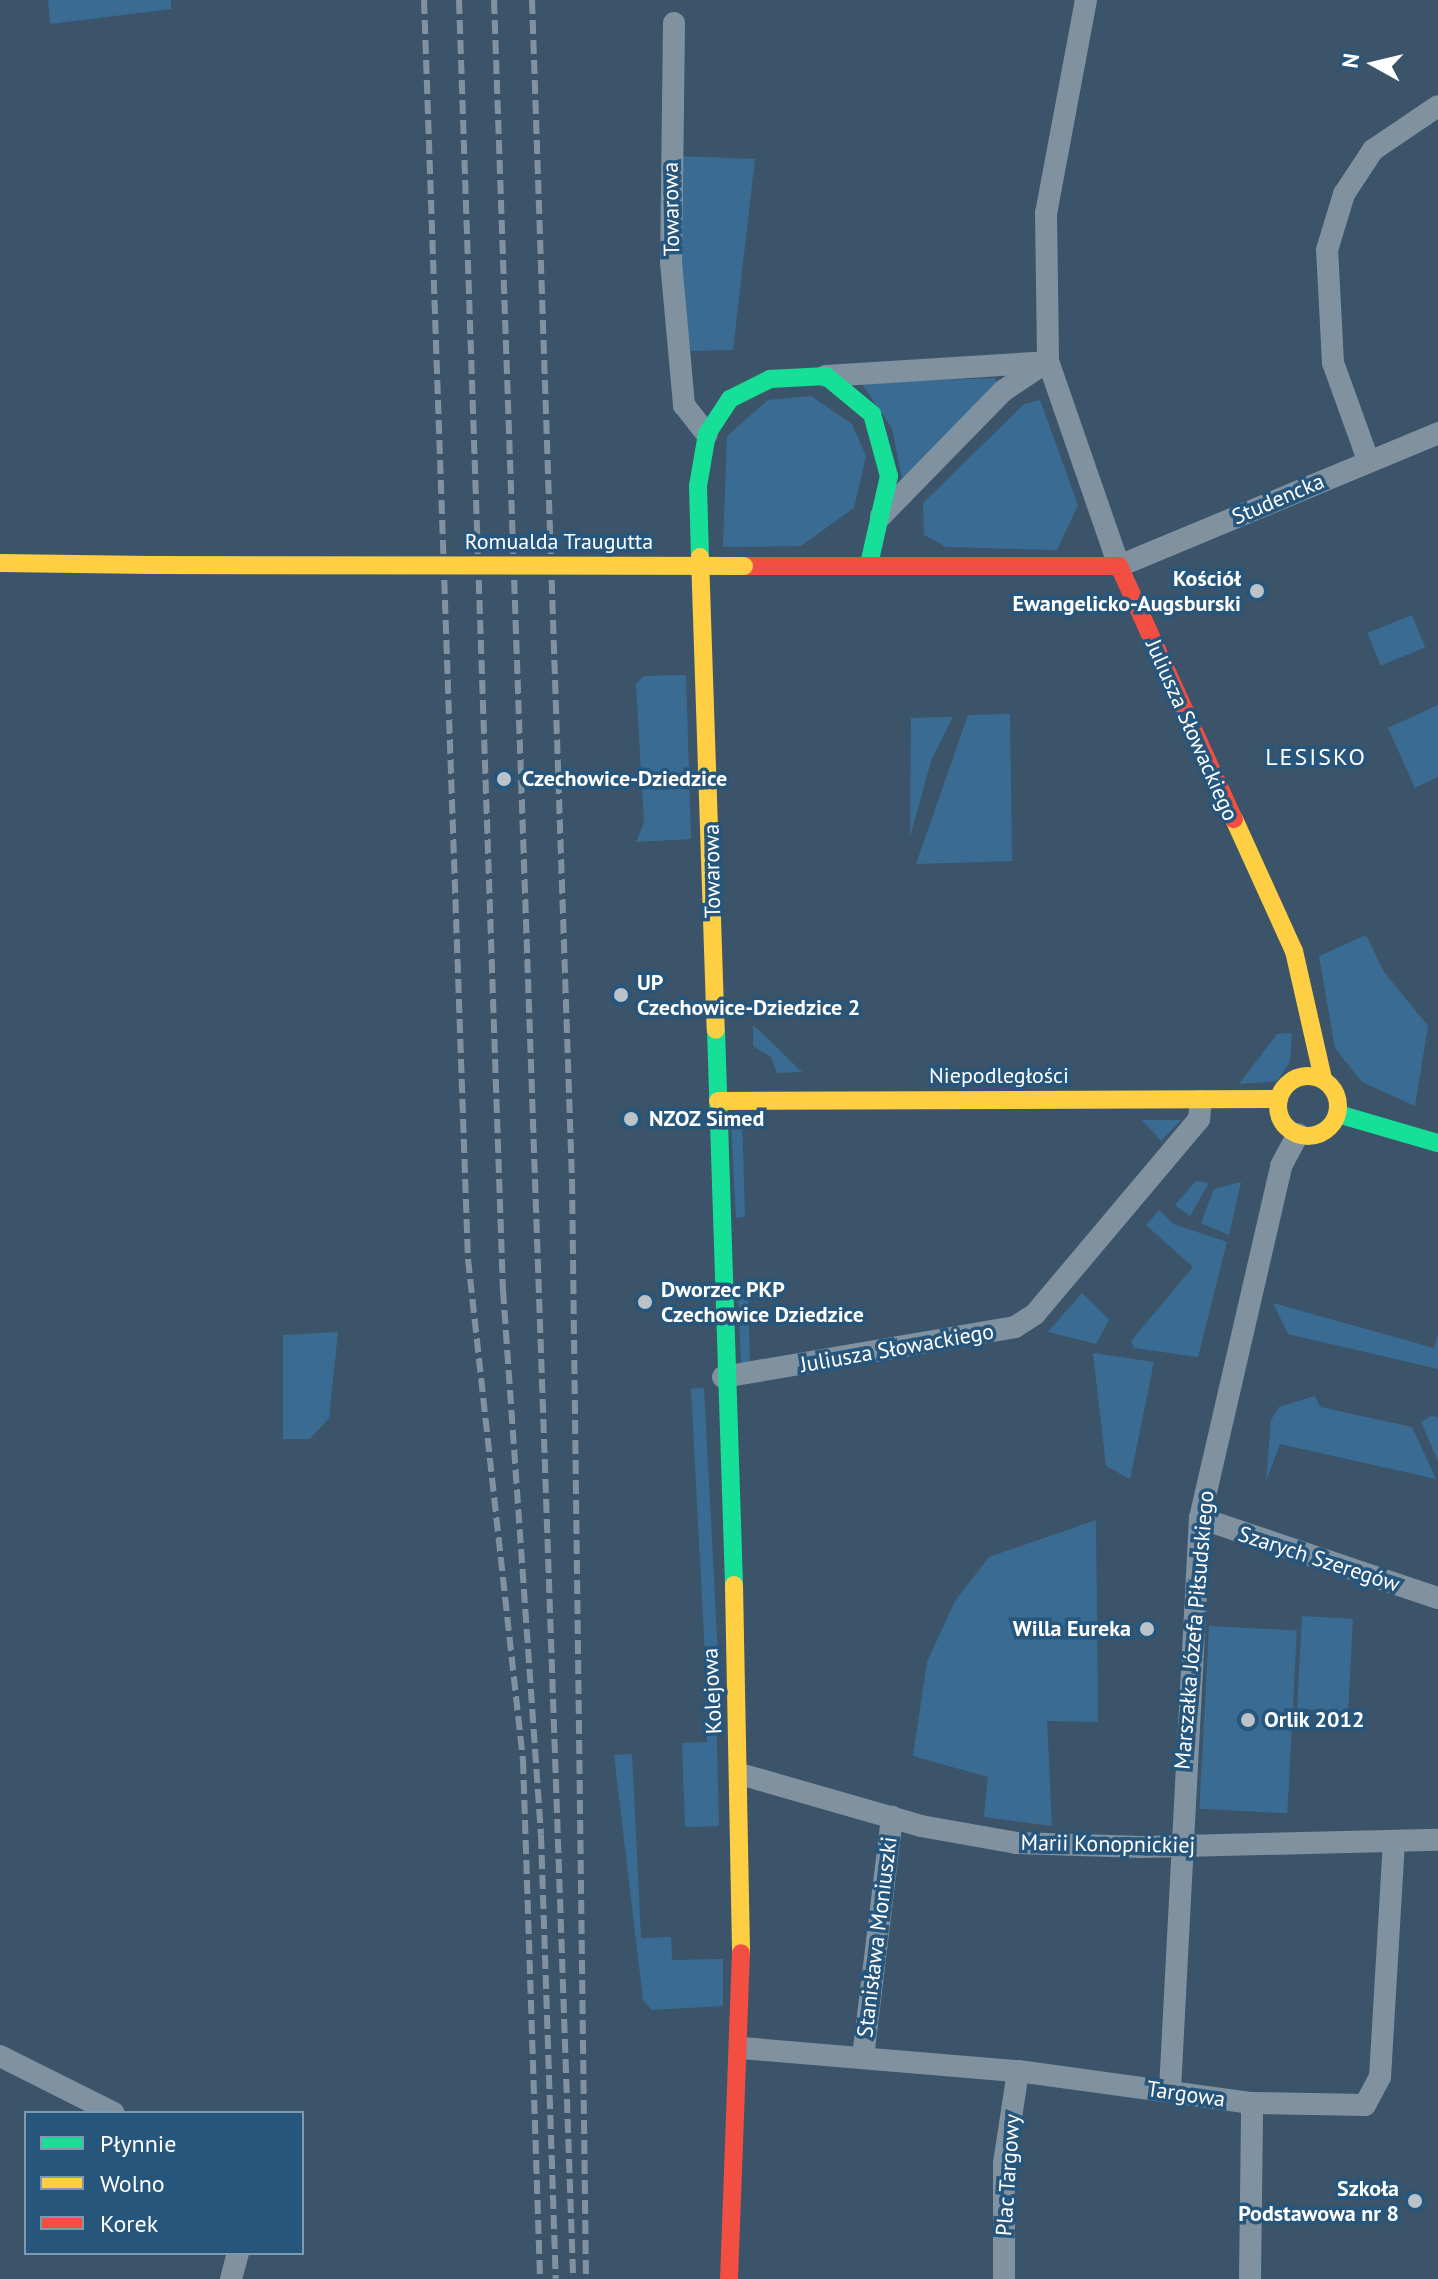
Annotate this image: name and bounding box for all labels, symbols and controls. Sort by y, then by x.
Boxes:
north arrow [1334,24,1414,104]
text: N [1335,52,1365,70]
street label: Towarowa [657,162,685,256]
street label: Studencka [1228,468,1328,530]
street label: Romualda Traugutta [464,529,654,555]
place label: Kościół Ewangelicko-Augsburski [1013,565,1241,616]
marker: Kościół Ewangelicko-Augsburski [1248,582,1266,600]
street label: Juliusza Słowackiego [1140,635,1244,825]
district label: LESISKO [1265,743,1367,771]
place label: Czechowice-Dziedzice [522,766,727,792]
marker: Czechowice-Dziedzice [493,768,515,790]
street label: Towarowa [698,824,726,918]
place label: UP Czechowice-Dziedzice 2 [637,969,860,1020]
marker: UP Czechowice-Dziedzice 2 [612,986,630,1004]
street label: Niepodległości [929,1063,1069,1089]
place label: NZOZ Simed [649,1106,765,1132]
marker: NZOZ Simed [620,1108,642,1130]
place label: Dworzec PKP Czechowice Dziedzice [661,1276,864,1328]
marker: Dworzec PKP Czechowice Dziedzice [636,1293,654,1311]
street label: Juliusza Słowackiego [798,1318,996,1378]
street label: Marszałka Józefa Piłsudskiego [1169,1490,1219,1770]
street label: Szarych Szeregów [1235,1520,1403,1598]
place label: Willa Eureka [1013,1616,1131,1642]
marker: Willa Eureka [1138,1620,1156,1638]
street label: Kolejowa [697,1647,727,1735]
place label: Orlik 2012 [1264,1707,1365,1733]
marker: Orlik 2012 [1239,1711,1257,1729]
street label: Marii Konopnickiej [1020,1829,1196,1859]
street label: Stanisława Moniuszki [852,1835,902,2039]
street label: Targowa [1145,2075,1227,2113]
legend [24,2111,304,2255]
street label: Plac Targowy [991,2112,1025,2238]
text: Płynnie [100,2128,177,2159]
text: Wolno [100,2168,165,2199]
place label: Szkoła Podstawowa nr 8 [1238,2175,1399,2226]
marker: Szkoła Podstawowa nr 8 [1406,2192,1424,2210]
text: Korek [100,2208,158,2239]

